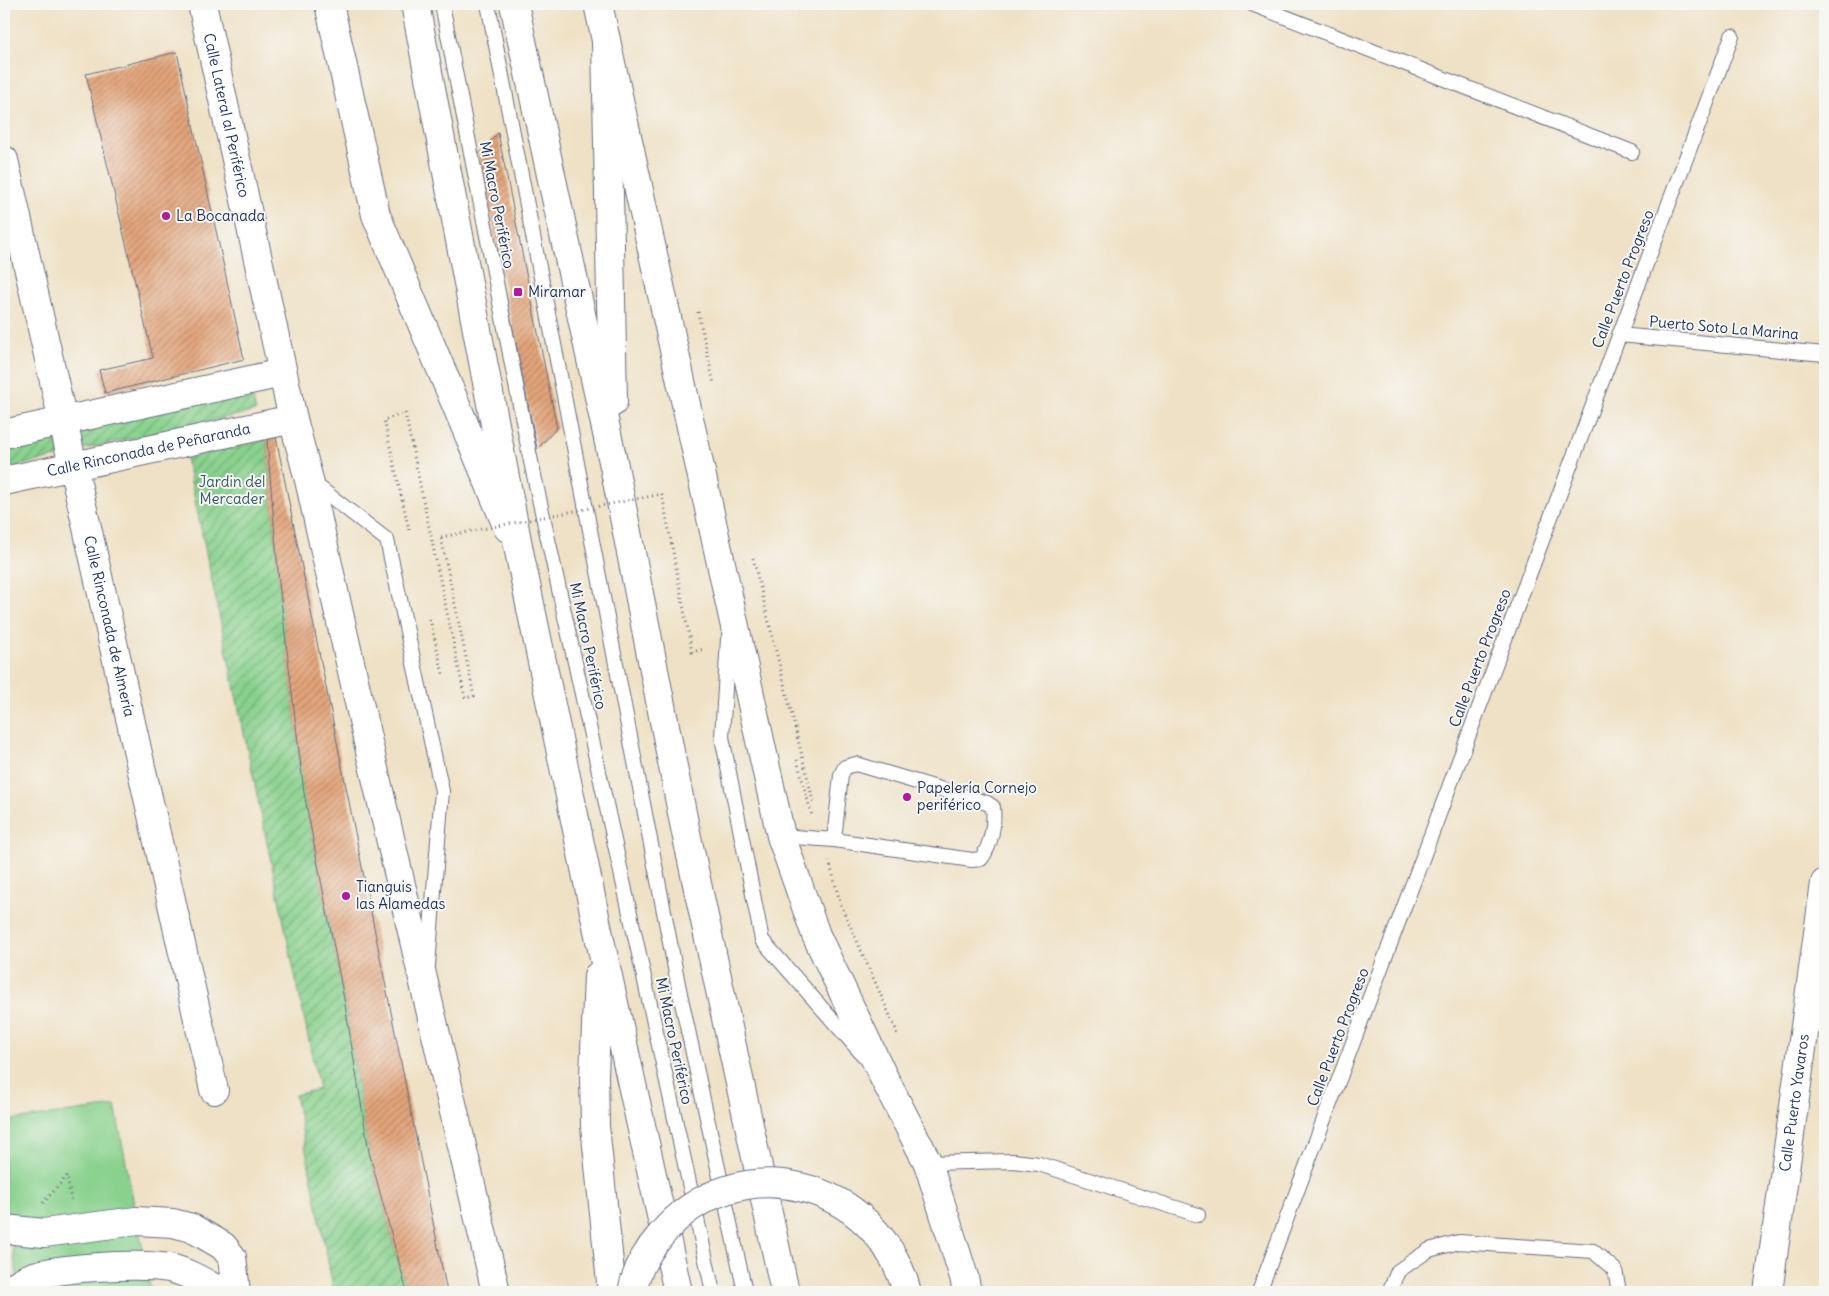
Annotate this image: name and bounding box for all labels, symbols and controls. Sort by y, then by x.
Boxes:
street label: Calle Lateral al Periférico [200,31,254,199]
street label: Mi Macro Periférico [476,140,519,270]
place label: La Bocanada [176,206,266,225]
street label: Calle Puerto Progreso [1587,207,1658,351]
marker: La Bocanada [160,210,172,222]
place label: Miramar [528,282,586,301]
marker: Miramar [512,286,524,298]
street label: Puerto Soto La Marina [1648,311,1800,344]
street label: Calle Rinconada de Peñaranda [45,418,252,481]
park label: Jardin del Mercader [199,472,265,508]
street label: Calle Rinconada de Almería [80,534,140,719]
street label: Mi Macro Periférico [566,581,611,711]
street label: Calle Puerto Progreso [1444,586,1515,730]
place label: Papelería Cornejo periférico [917,778,1037,814]
marker: Papelería Cornejo periférico [901,791,913,803]
place label: Tianguis las Alamedas [356,877,446,913]
marker: Tianguis las Alamedas [340,890,352,902]
street label: Calle Puerto Progreso [1302,965,1373,1109]
street label: Mi Macro Periférico [652,976,697,1106]
street label: Calle Puerto Yavaros [1775,1033,1813,1173]

